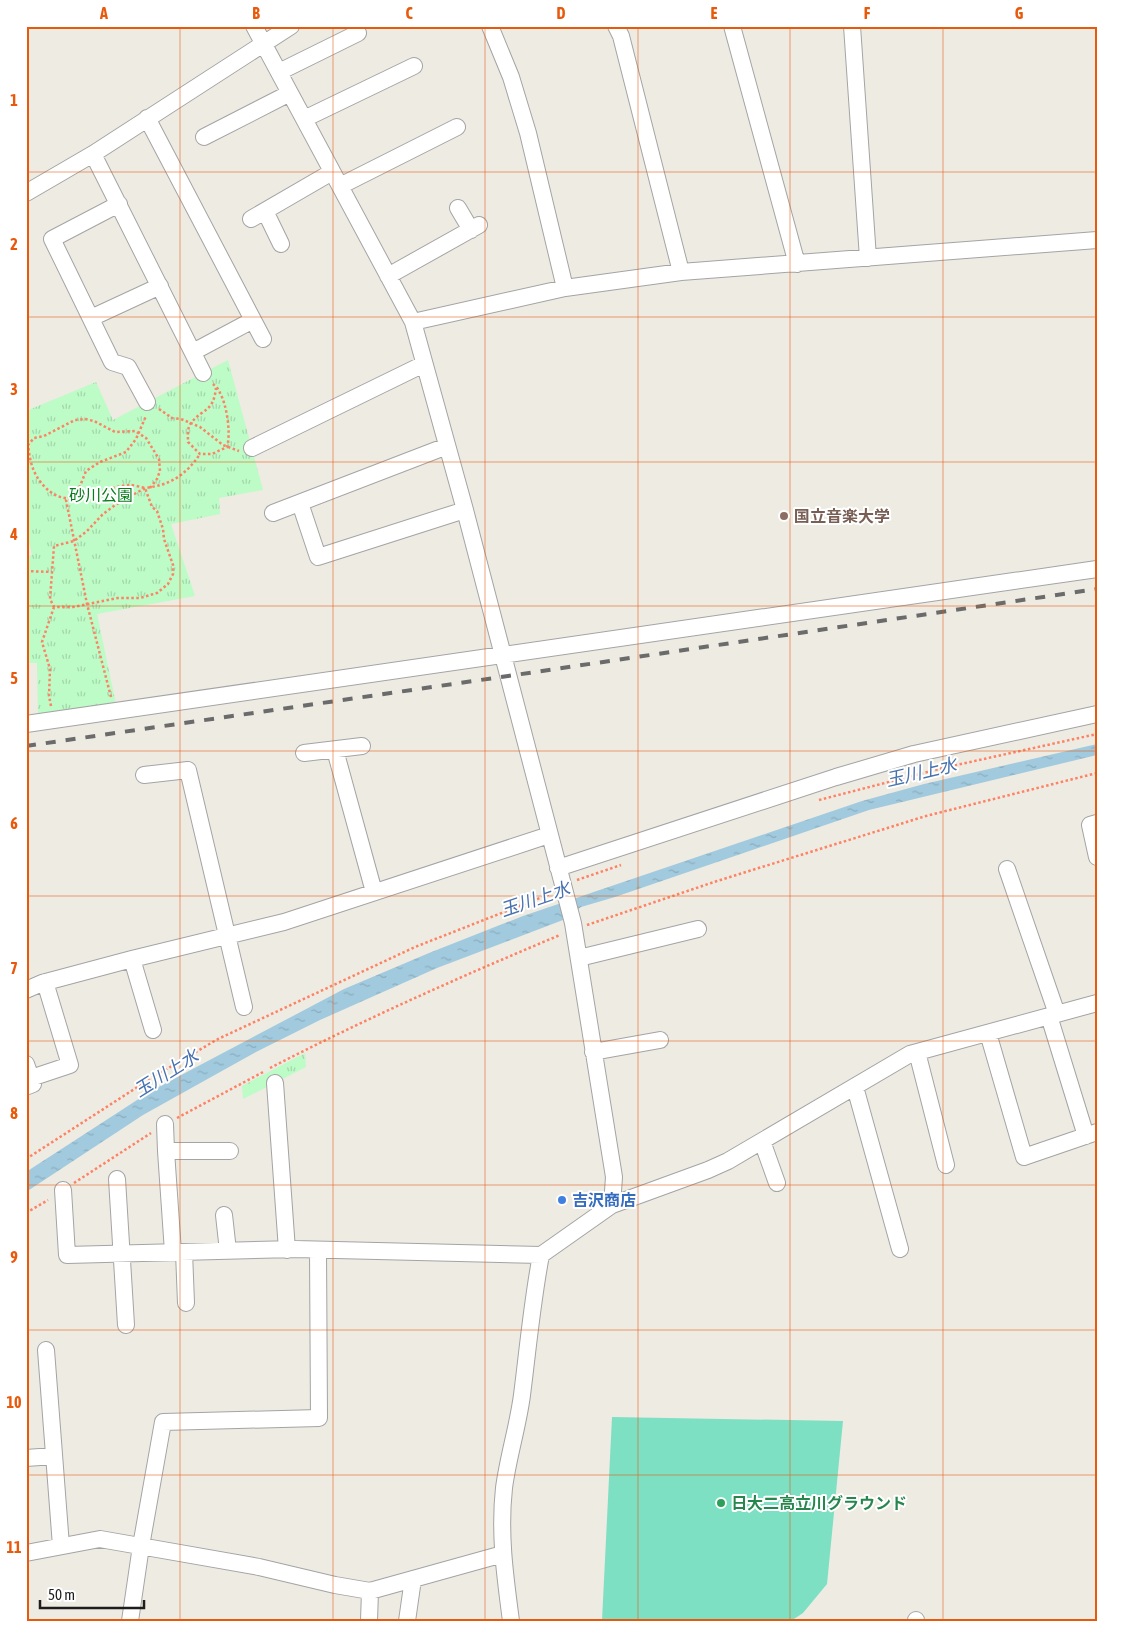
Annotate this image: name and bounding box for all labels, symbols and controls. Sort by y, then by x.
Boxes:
text: A [99,4,108,22]
text: B [252,4,260,22]
text: C [405,4,413,22]
text: D [557,4,566,22]
text: E [711,4,718,22]
text: F [864,4,871,22]
text: G [1015,4,1024,22]
text: 1 [10,91,18,109]
text: 2 [10,235,18,253]
text: 3 [10,380,18,398]
park label: 砂川公園 [69,486,133,504]
place label: 国立音楽大学 [794,507,890,525]
marker: 国立音楽大学 [778,510,790,522]
text: 4 [9,525,18,543]
text: 5 [10,669,18,687]
water label: 玉川上水 [884,753,960,790]
text: 6 [10,814,18,832]
water label: 玉川上水 [498,877,574,921]
text: 7 [10,959,18,977]
water label: 玉川上水 [130,1044,204,1101]
text: 8 [10,1104,18,1122]
place label: 吉沢商店 [572,1191,636,1209]
marker: 吉沢商店 [556,1194,568,1206]
text: 9 [10,1248,18,1266]
text: 10 [6,1393,22,1411]
place label: 日大二高立川グラウンド [731,1494,907,1512]
marker: 日大二高立川グラウンド [715,1497,727,1509]
text: 11 [6,1538,22,1556]
scale bar [40,1577,144,1609]
text: 50 m [48,1586,75,1603]

